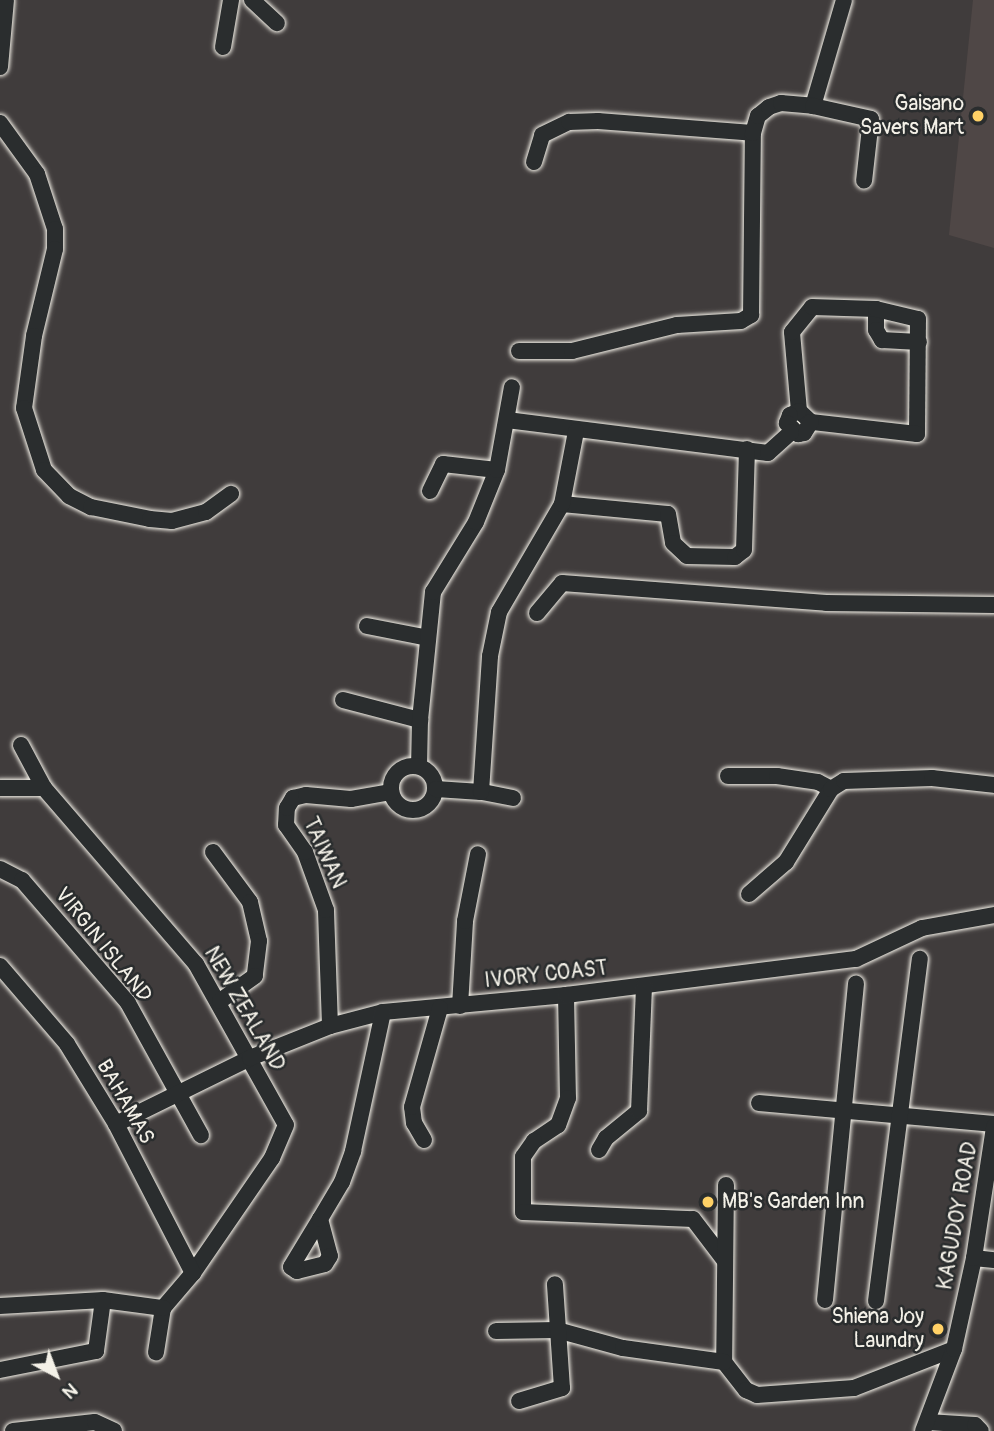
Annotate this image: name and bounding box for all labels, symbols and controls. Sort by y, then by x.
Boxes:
place label: Gaisano Savers Mart [860,91,964,141]
marker: Gaisano Savers Mart [970,108,986,124]
street label: TAIWAN [297,814,351,892]
street label: VIRGIN ISLAND [49,883,157,1007]
street label: NEW ZEALAND [198,942,290,1076]
street label: IVORY COAST [483,956,609,994]
street label: BAHAMAS [91,1055,159,1149]
street label: KAGUDOY ROAD [933,1140,983,1292]
place label: MB's Garden Inn [722,1189,864,1215]
marker: MB's Garden Inn [700,1194,716,1210]
place label: Shiena Joy Laundry [832,1304,924,1354]
marker: Shiena Joy Laundry [930,1321,946,1337]
north arrow [21,1340,91,1410]
text: N [57,1378,83,1404]

